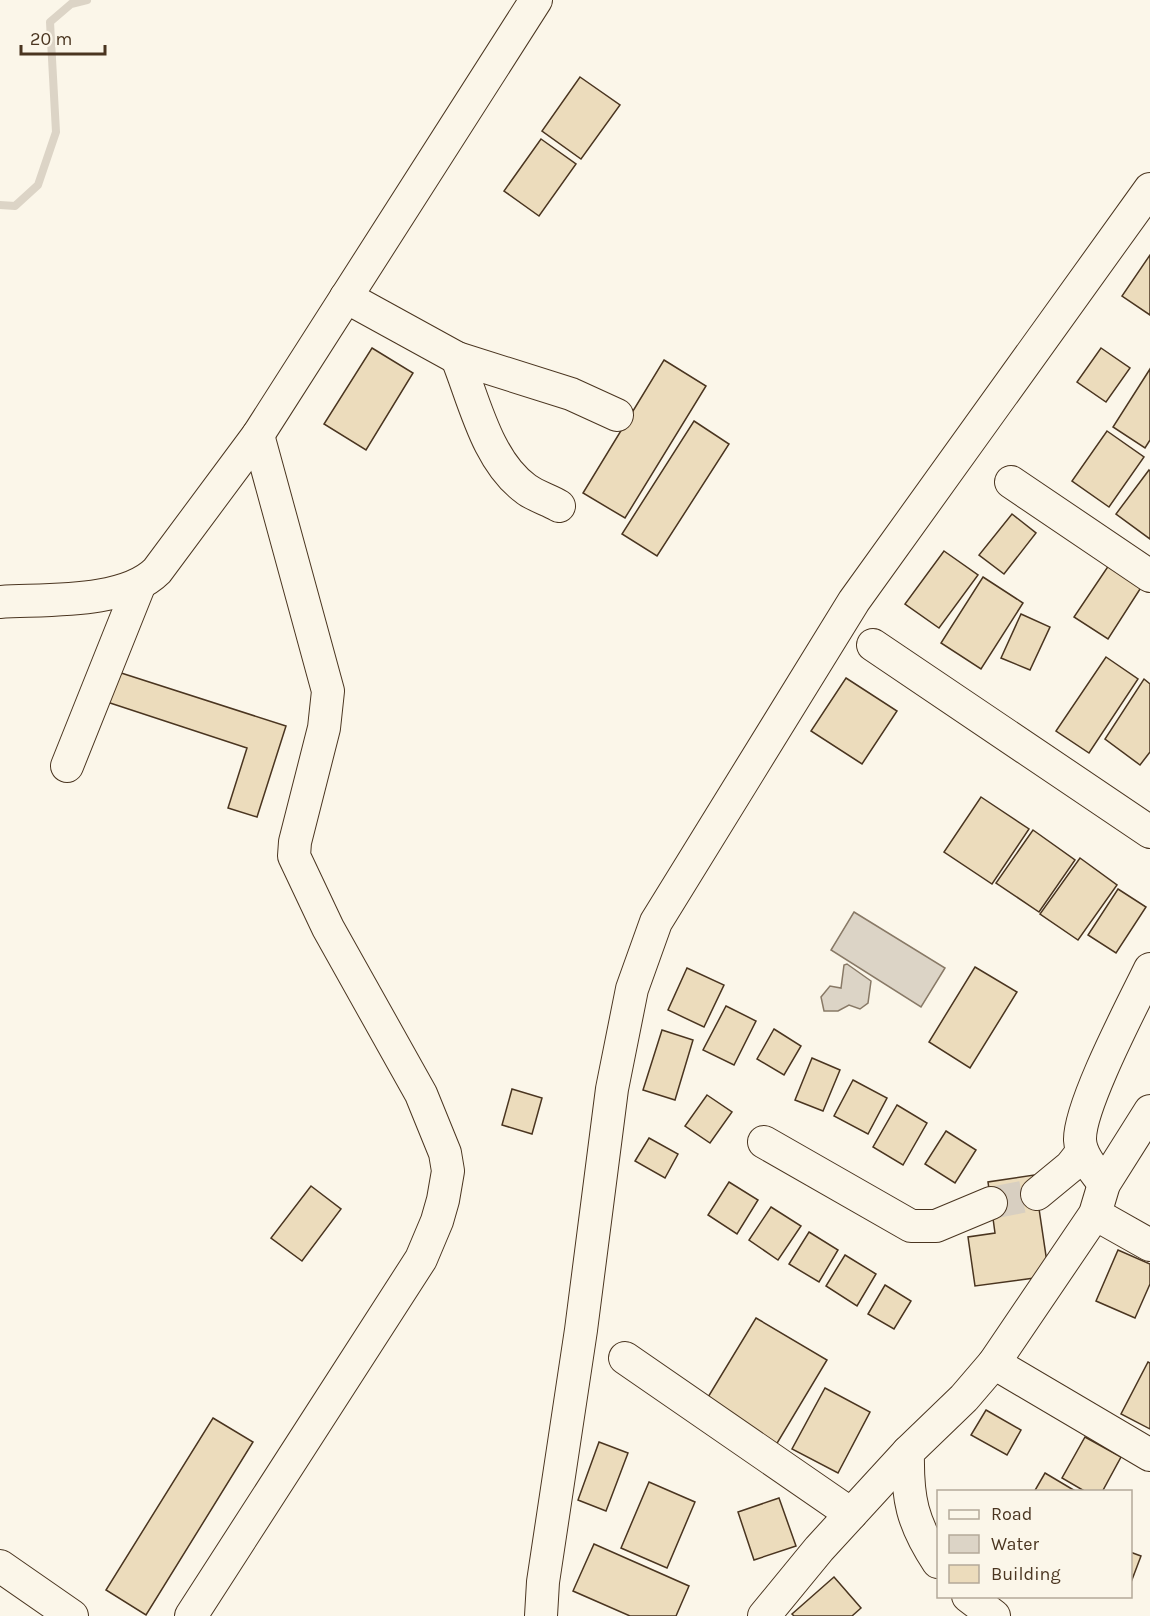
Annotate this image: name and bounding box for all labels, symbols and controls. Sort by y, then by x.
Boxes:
scale bar [21,18,105,56]
text: 20 m [30,28,72,50]
legend [937,1490,1132,1598]
text: Road [991,1503,1032,1525]
text: Water [991,1533,1039,1555]
text: Building [991,1563,1061,1585]

